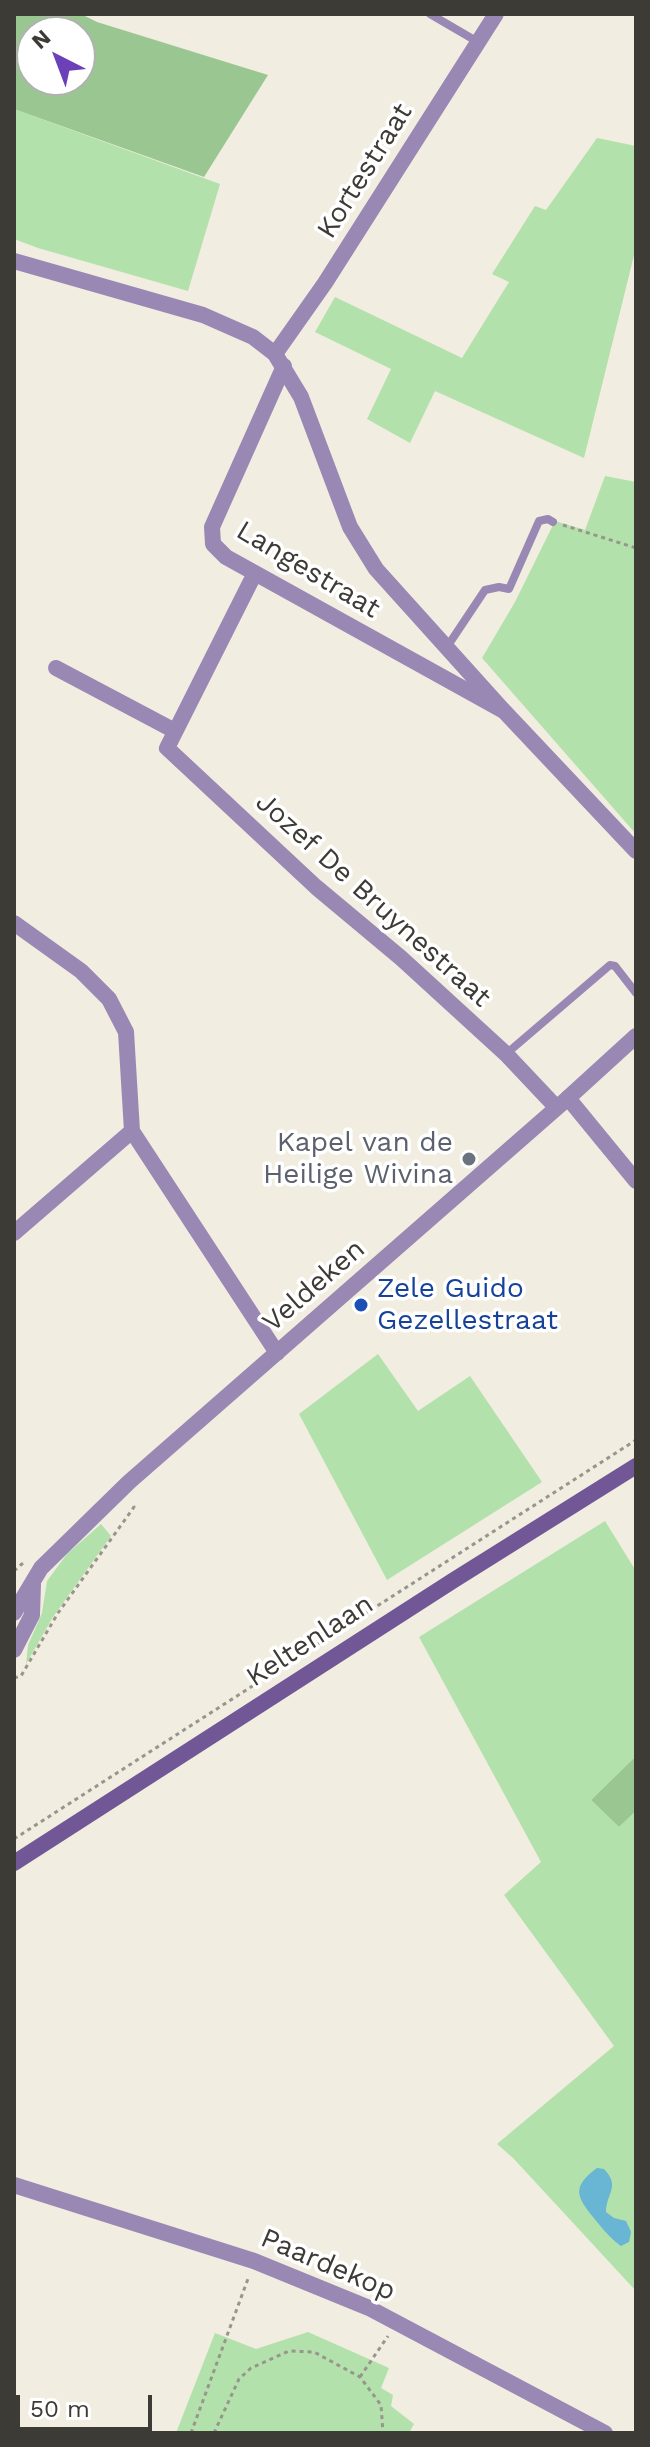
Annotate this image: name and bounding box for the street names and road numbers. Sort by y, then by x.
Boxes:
street label: Kortestraat [310,97,420,245]
street label: Langestraat [230,514,386,626]
street label: Jozef De Bruynestraat [249,786,497,1014]
street label: Veldeken [256,1233,372,1339]
street label: Keltenlaan [240,1588,380,1694]
street label: Paardekop [256,2222,400,2308]

